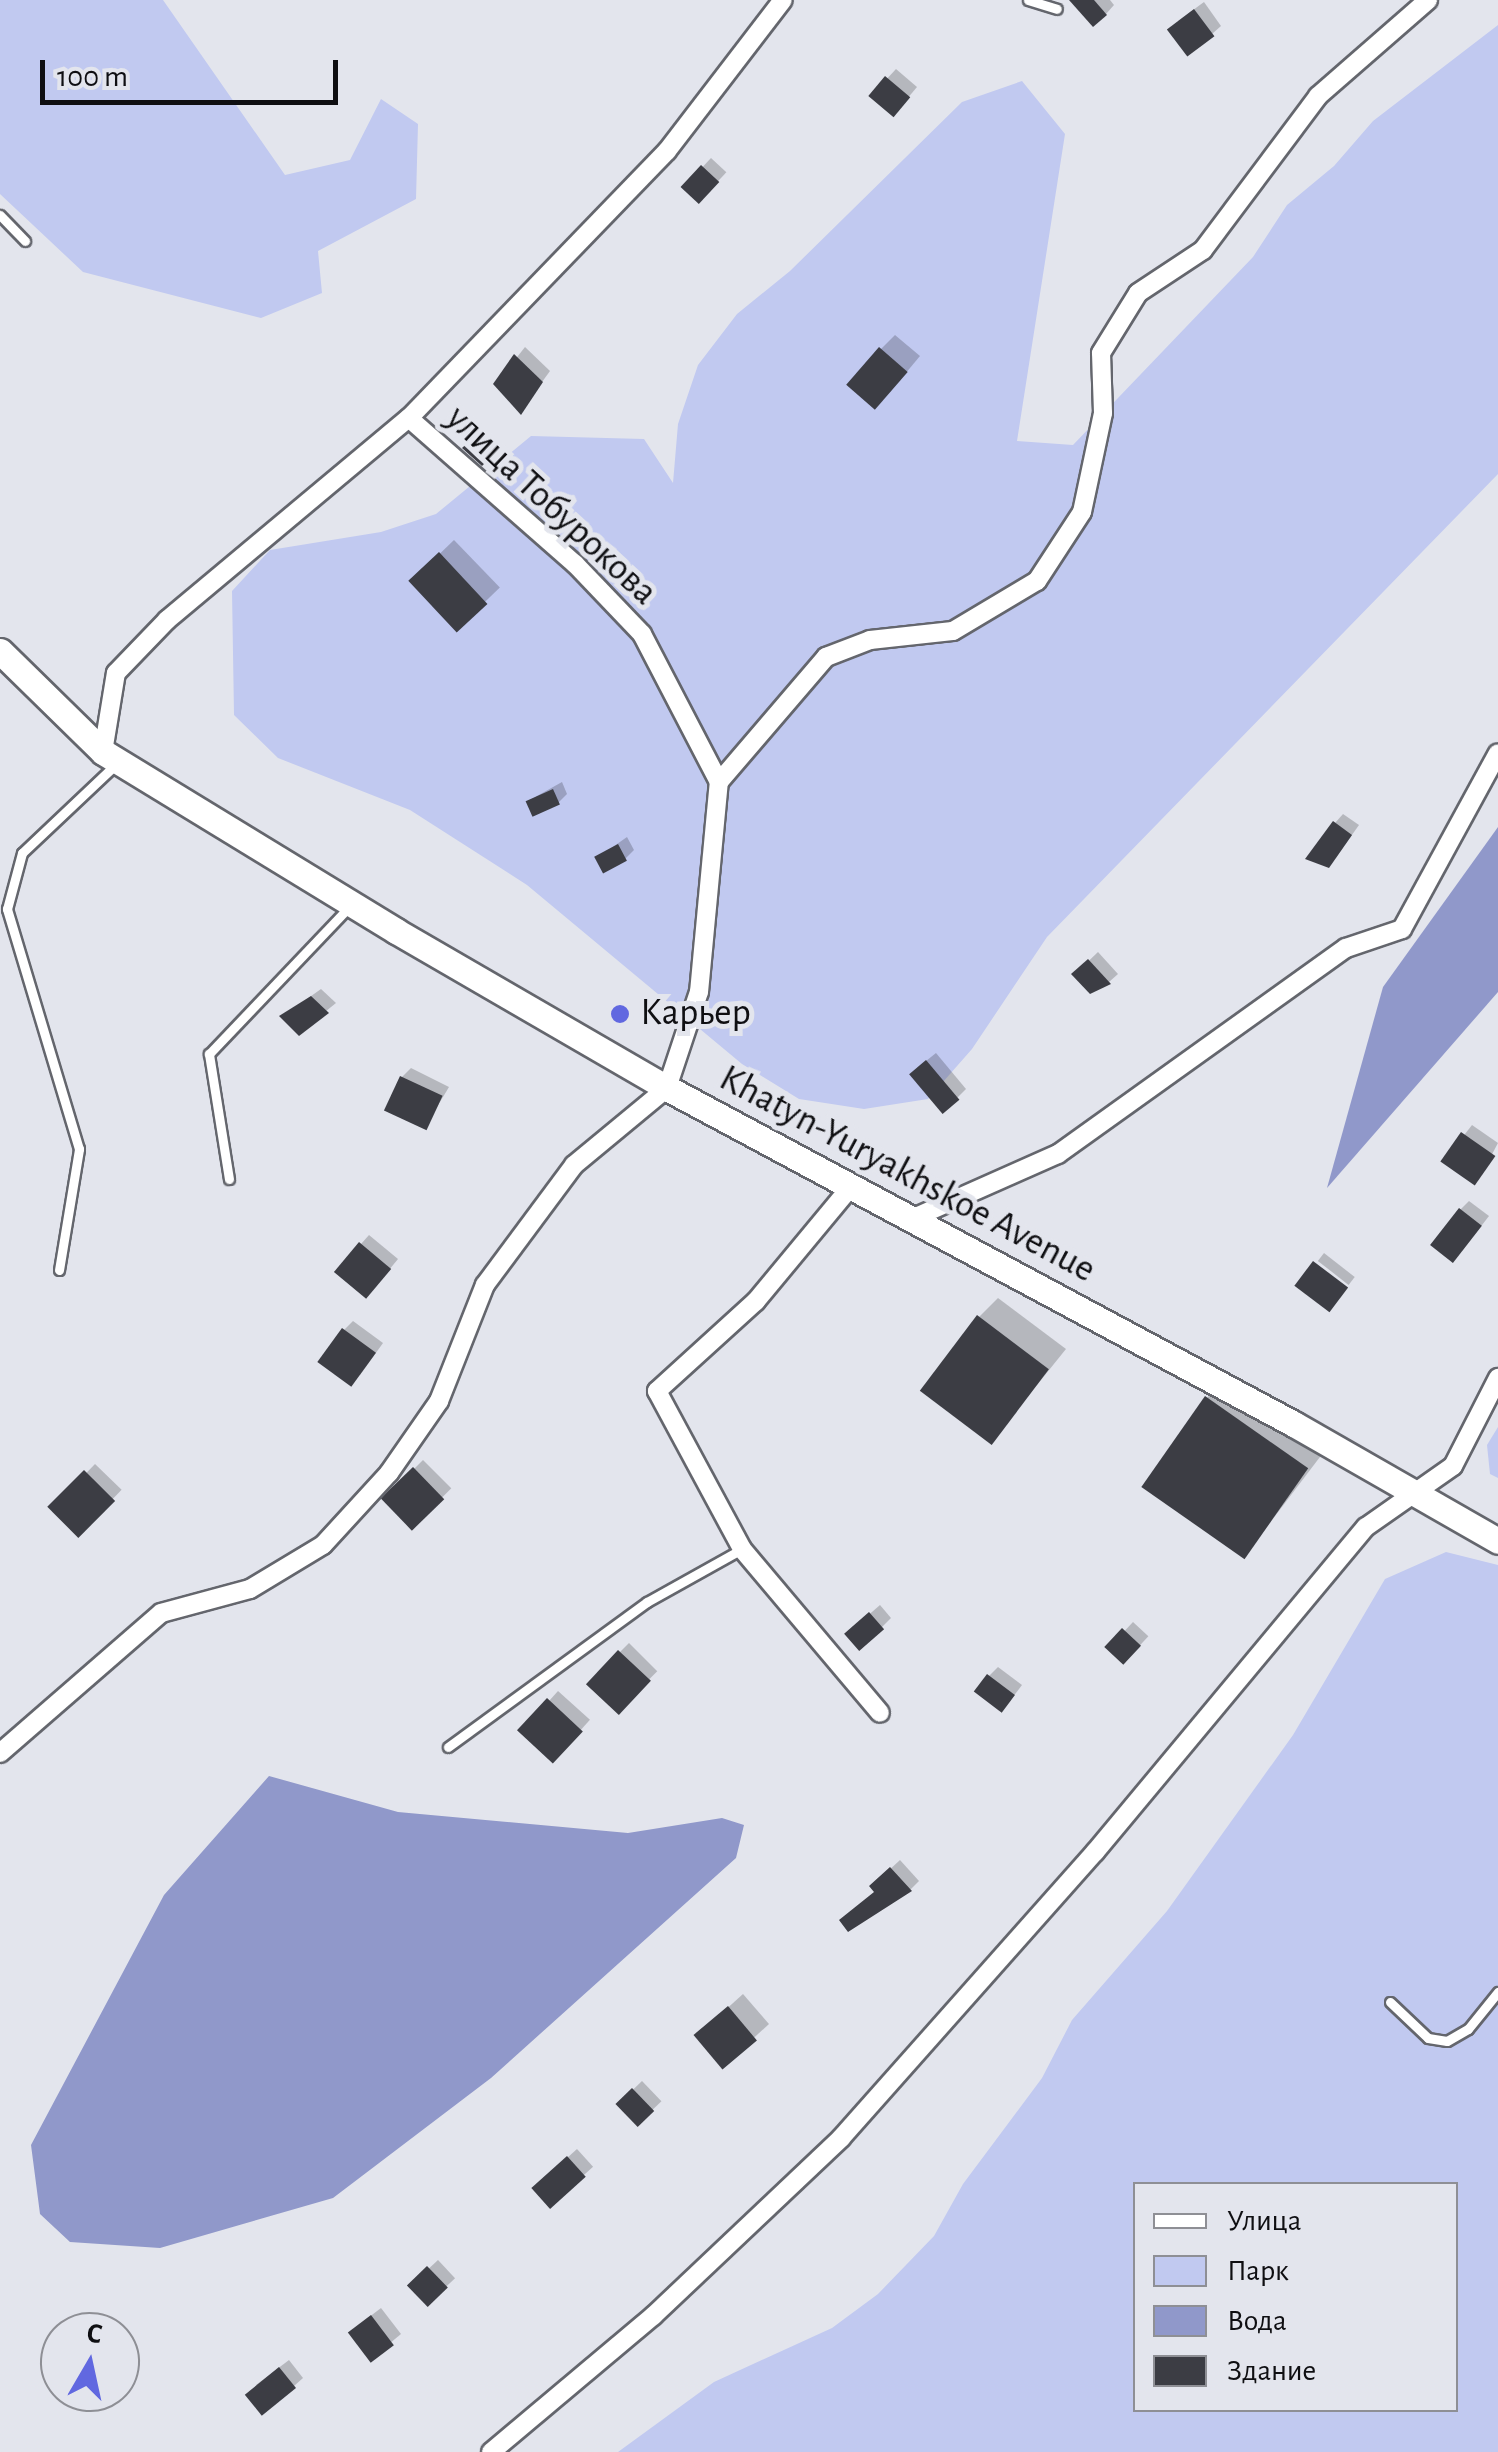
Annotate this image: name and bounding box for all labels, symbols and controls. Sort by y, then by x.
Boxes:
scale bar [45,40,342,102]
text: 100 m [57,62,128,92]
street label: улица Тобурокова [436,396,666,616]
place label: Карьер [640,991,751,1037]
marker: Карьер [609,1003,631,1025]
street label: Khatyn-Yuryakhskoe Avenue [711,1056,1103,1294]
legend [1133,2182,1458,2412]
text: Улица [1227,2206,1302,2236]
text: Парк [1227,2256,1289,2286]
text: Вода [1227,2306,1287,2336]
north arrow [40,2312,140,2412]
text: С [85,2319,104,2349]
text: Здание [1227,2356,1316,2386]

